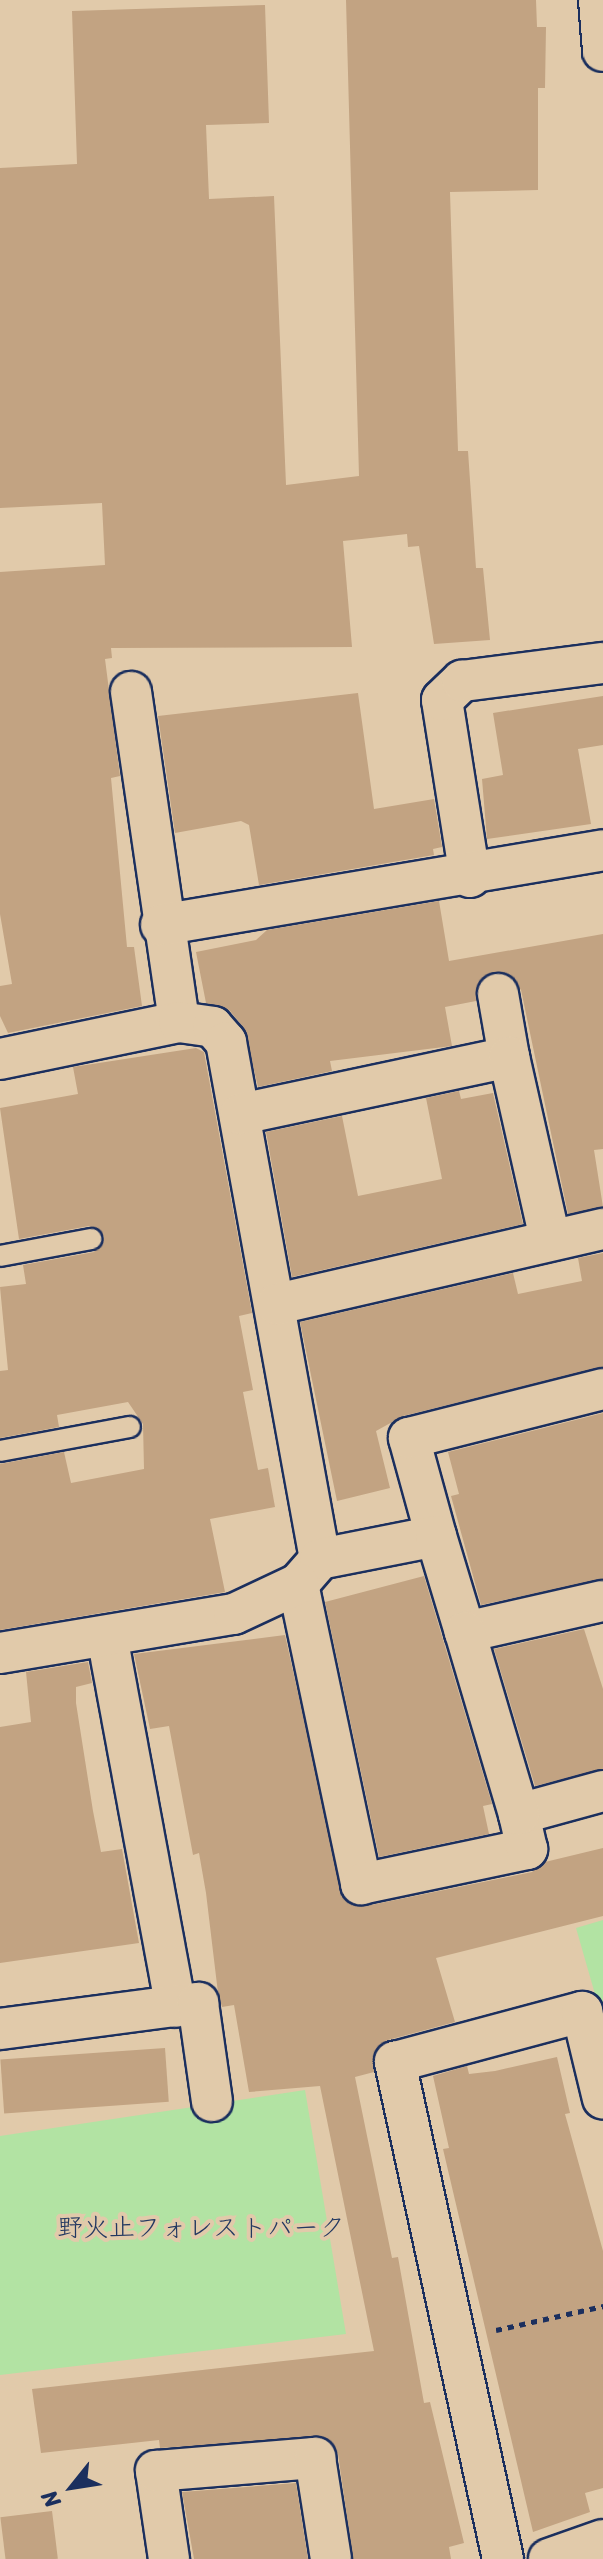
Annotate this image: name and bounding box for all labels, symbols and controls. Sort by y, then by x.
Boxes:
park label: 野火止フォレストパーク [58,2212,344,2244]
north arrow [32,2447,112,2527]
text: N [30,2483,71,2516]

